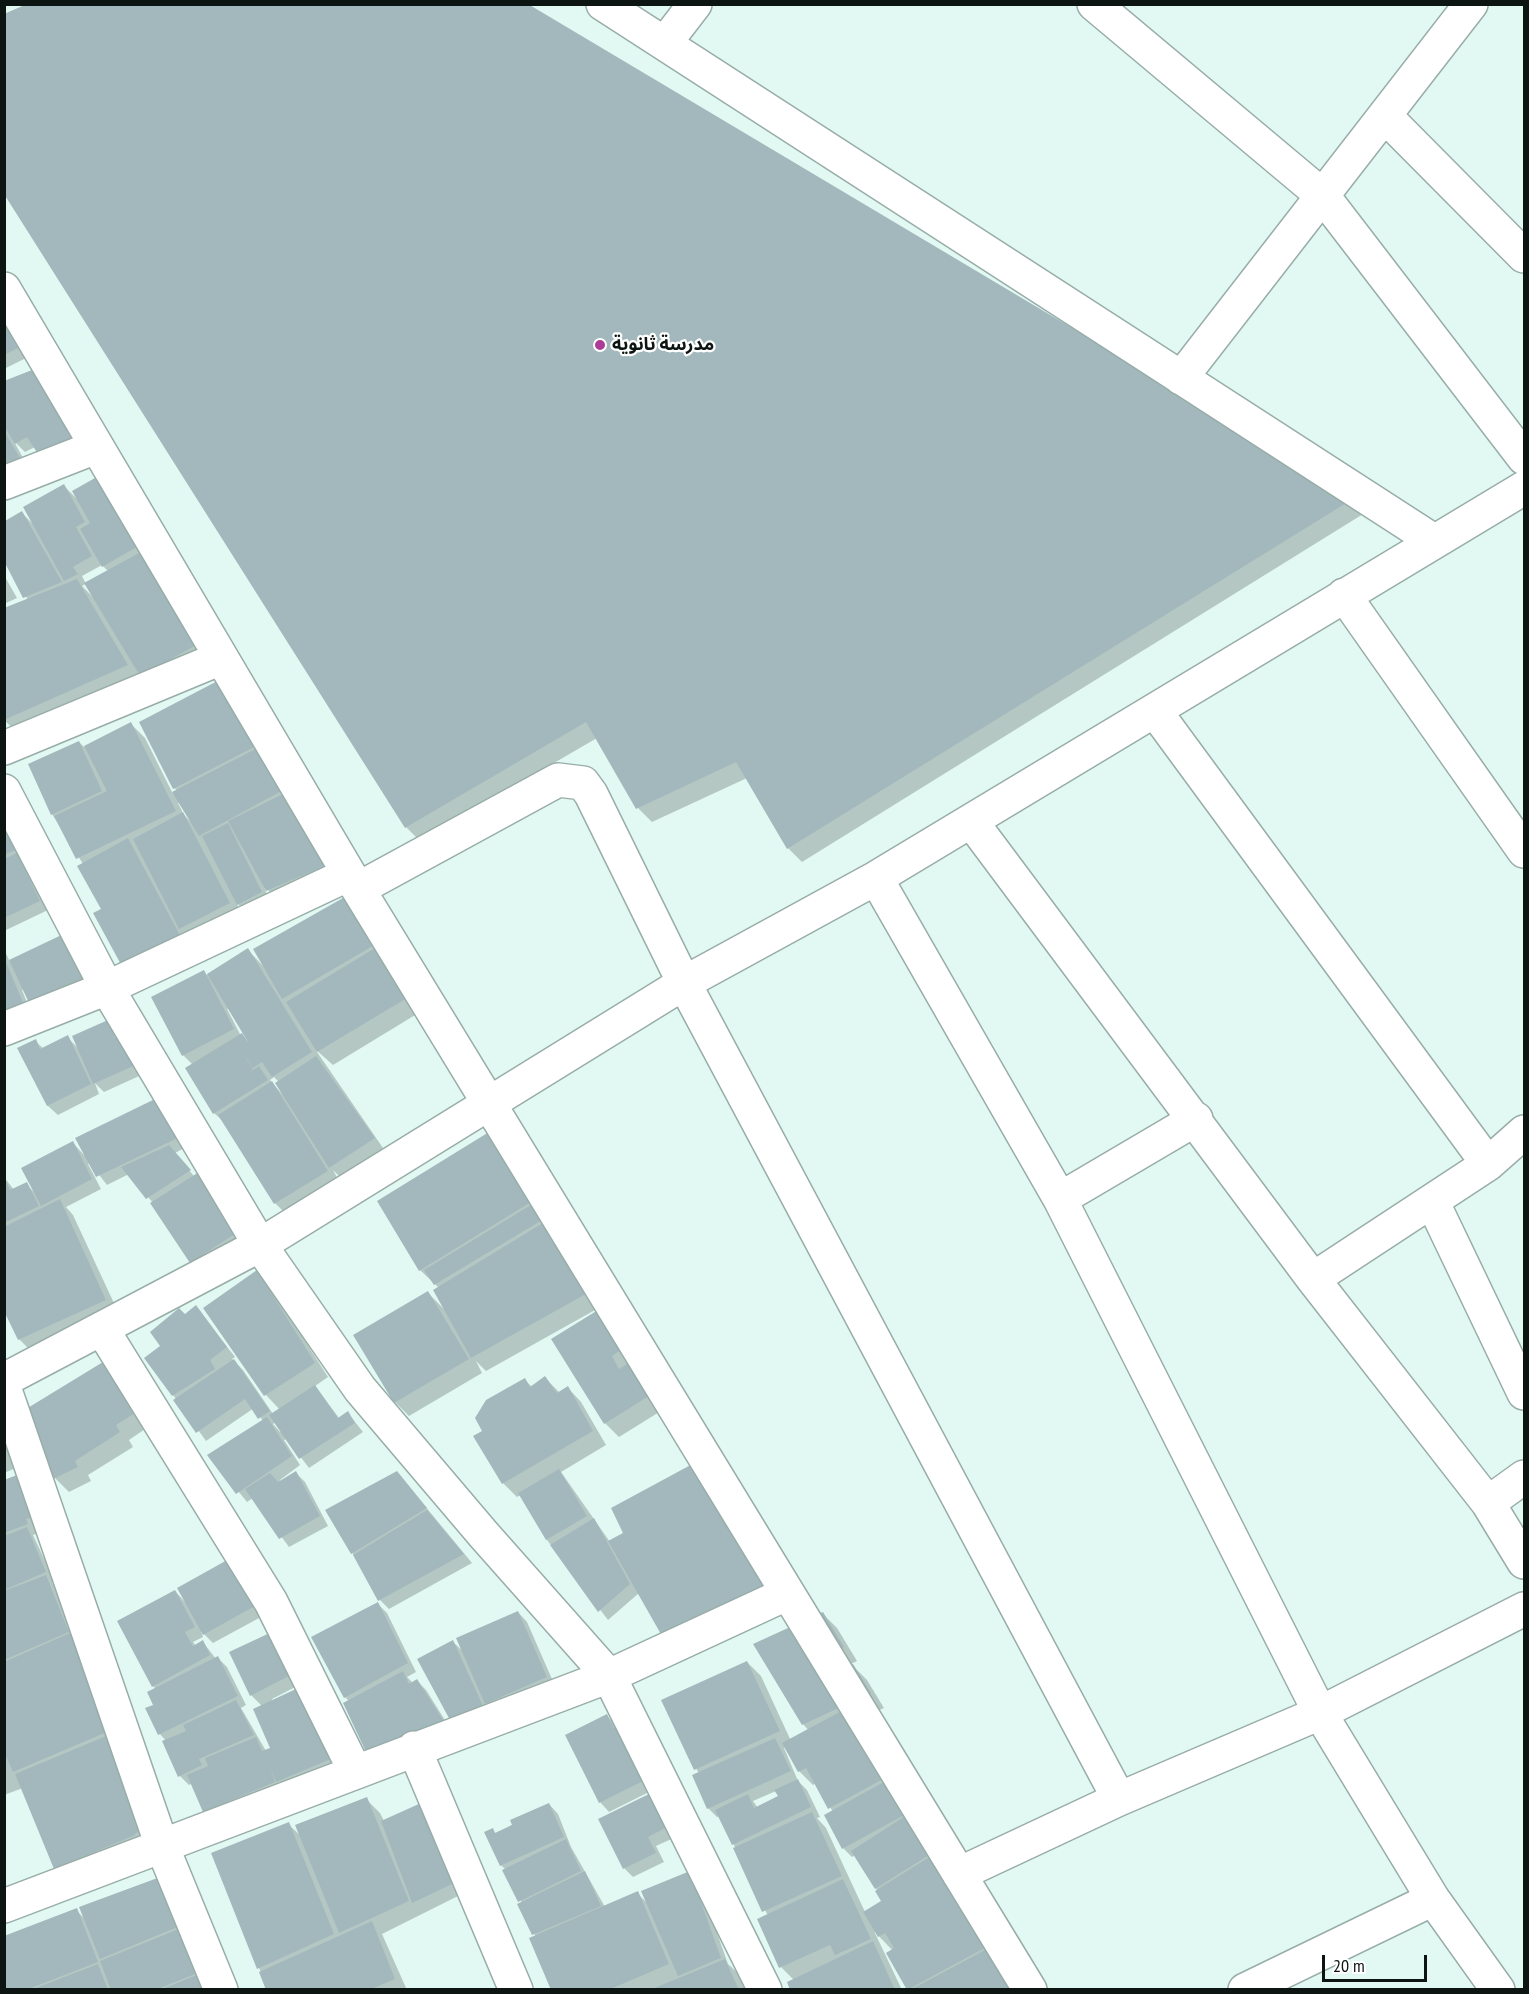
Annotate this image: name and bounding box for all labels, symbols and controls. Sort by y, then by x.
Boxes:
place label: مدرسة ثانوية [612,334,714,356]
marker: مدرسة ثانوية [593,338,607,352]
scale bar [1325,1943,1430,1981]
text: 20 m [1333,1954,1365,1977]

